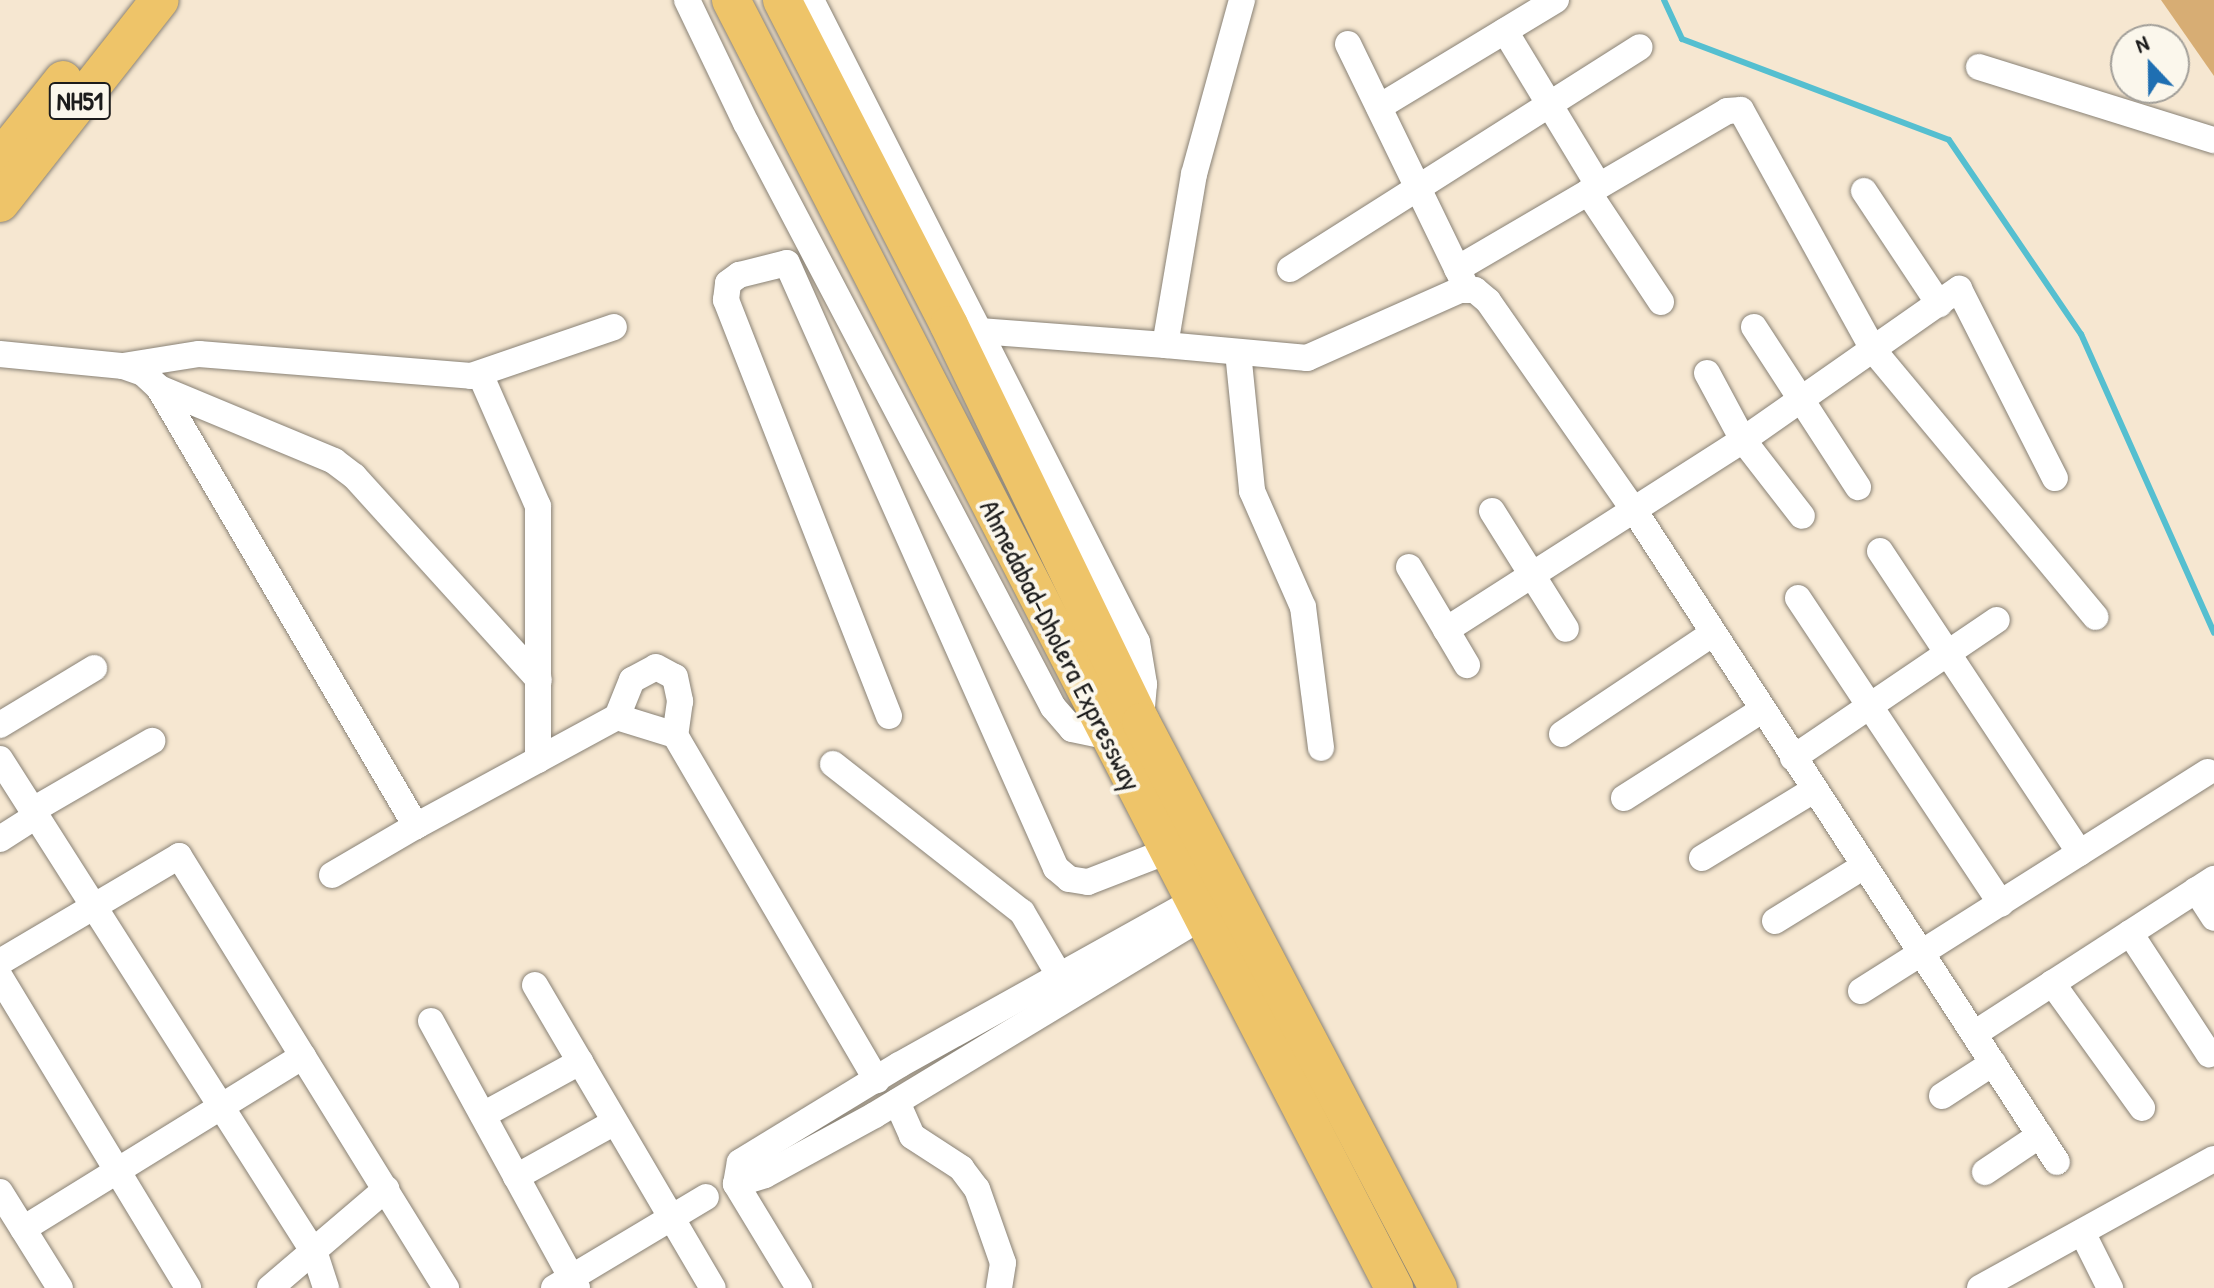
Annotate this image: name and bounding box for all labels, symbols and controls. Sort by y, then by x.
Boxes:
north arrow [2110,24,2190,104]
text: N [2131,27,2153,60]
road number: NH51 [48,79,112,123]
street label: Ahmedabad–Dholera Expressway [973,494,1149,796]

